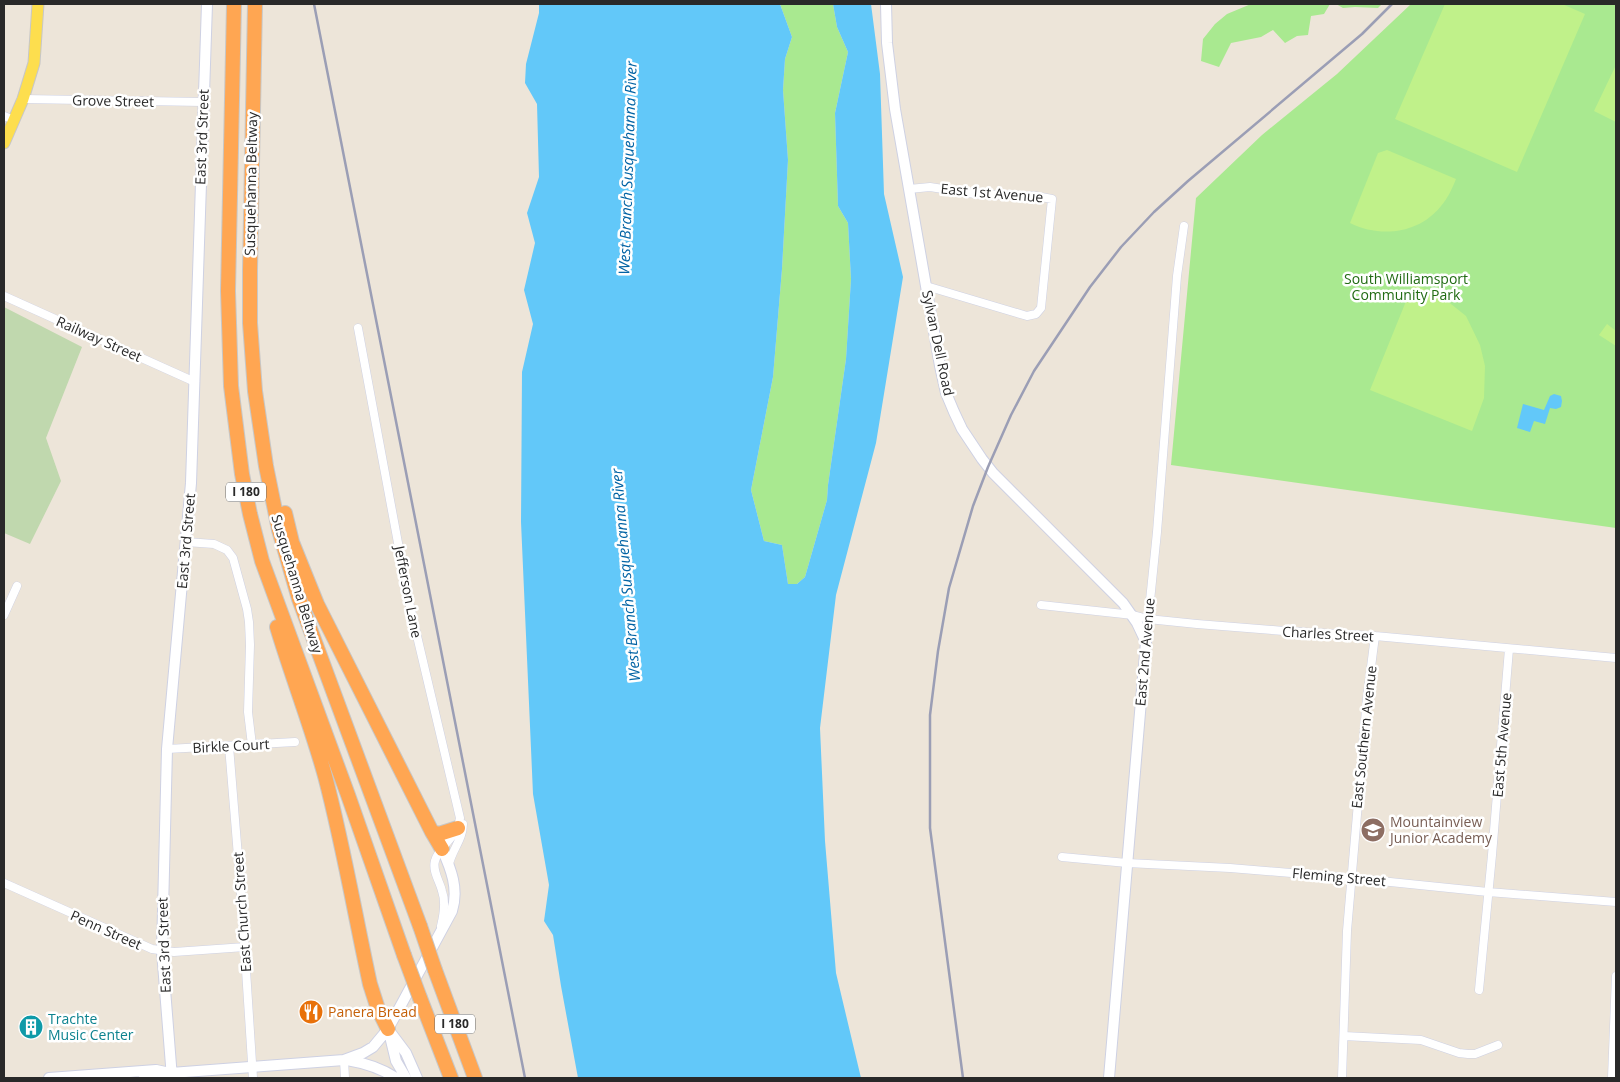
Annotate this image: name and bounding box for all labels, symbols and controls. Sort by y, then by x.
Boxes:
water label: West Branch Susquehanna River [613,60,641,275]
street label: East 3rd Street [190,89,213,185]
street label: Grove Street [72,90,154,111]
street label: Susquehanna Beltway [240,111,261,256]
street label: East 1st Avenue [940,179,1044,206]
park label: South Williamsport Community Park [1344,269,1468,304]
street label: Sylvan Dell Road [918,288,959,397]
street label: Railway Street [53,311,145,366]
water label: West Branch Susquehanna River [606,467,644,682]
road number: I 180 [226,482,266,502]
street label: East 3rd Street [172,492,199,590]
street label: Susquehanna Beltway [267,512,328,656]
street label: Jefferson Lane [390,542,427,640]
street label: East 2nd Avenue [1130,597,1159,707]
street label: Charles Street [1282,622,1374,645]
street label: East Southern Avenue [1347,664,1380,809]
street label: East 5th Avenue [1487,692,1516,798]
street label: Birkle Court [192,734,270,757]
place label: Mountainview Junior Academy [1388,812,1493,847]
school or university icon: Mountainview Junior Academy [1360,817,1386,843]
street label: East Church Street [228,851,255,973]
street label: Fleming Street [1291,863,1387,890]
street label: East 3rd Street [152,897,175,993]
street label: Penn Street [68,905,145,954]
restaurant icon: Panera Bread [298,999,324,1025]
place label: Panera Bread [328,1002,417,1021]
place label: Trachte Music Center [48,1009,134,1044]
building icon: Trachte Music Center [18,1014,44,1040]
road number: I 180 [435,1014,475,1034]

